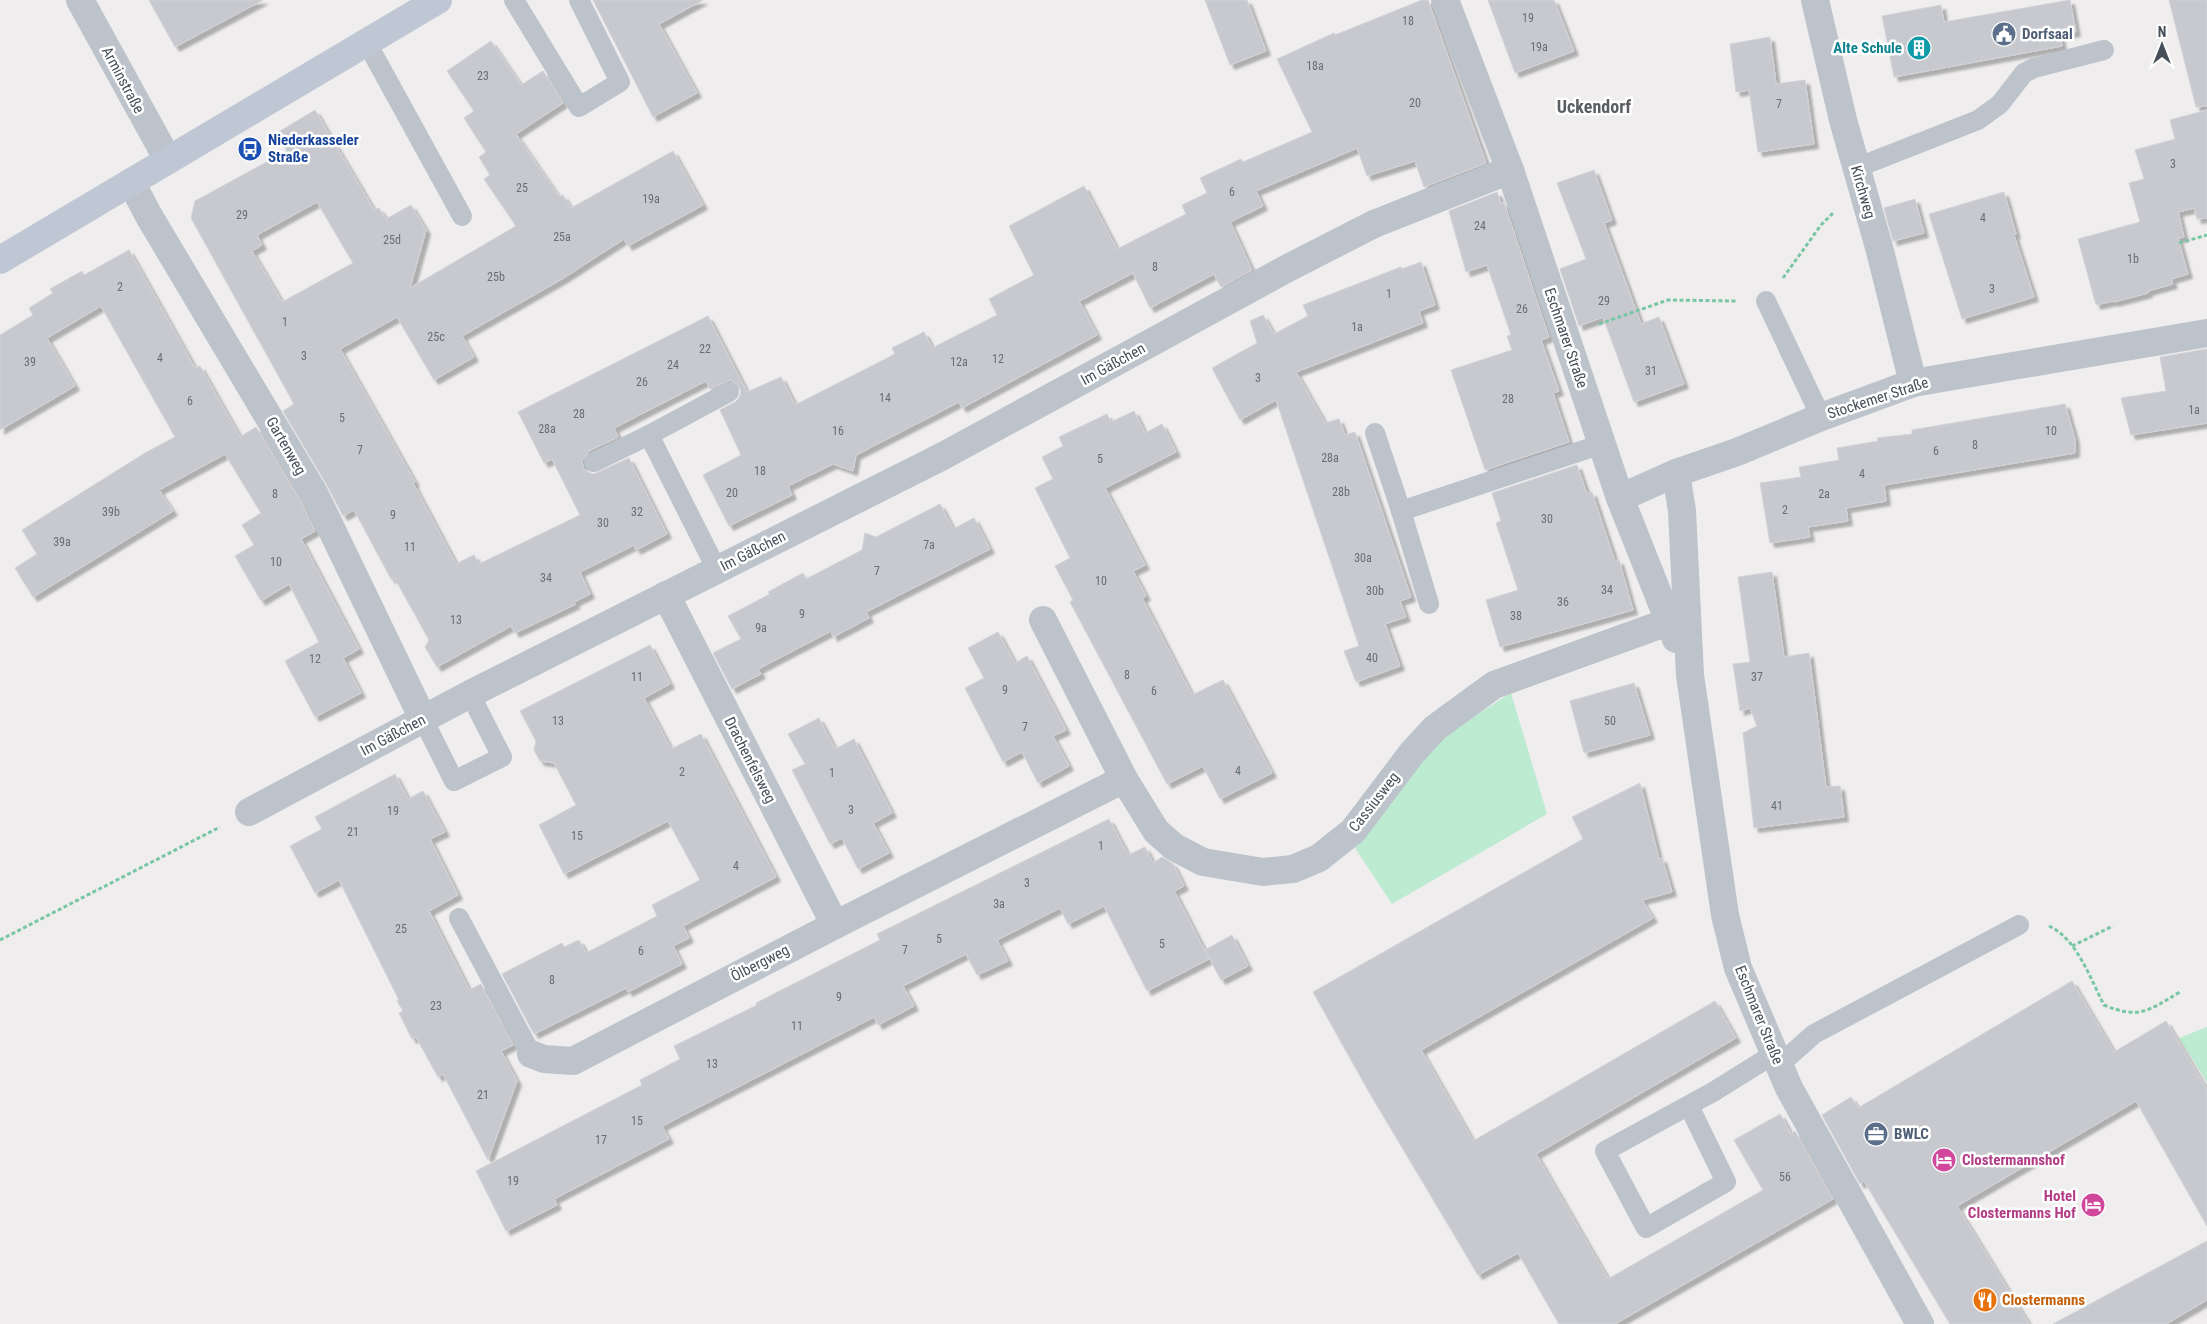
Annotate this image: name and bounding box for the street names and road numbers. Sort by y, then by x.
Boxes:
street label: Arminstraße [98,44,148,116]
street label: Kirchweg [1847,163,1879,221]
street label: Eschmarer Straße [1540,285,1592,391]
street label: Im Gäßchen [1078,339,1148,389]
street label: Stockemer Straße [1825,373,1931,423]
street label: Gartenweg [262,414,310,478]
street label: Im Gäßchen [717,527,789,575]
street label: Im Gäßchen [357,710,429,760]
street label: Drachenfelsweg [721,714,779,806]
street label: Cassiusweg [1345,768,1403,836]
street label: Ölbergweg [728,941,792,985]
street label: Eschmarer Straße [1731,963,1787,1067]

